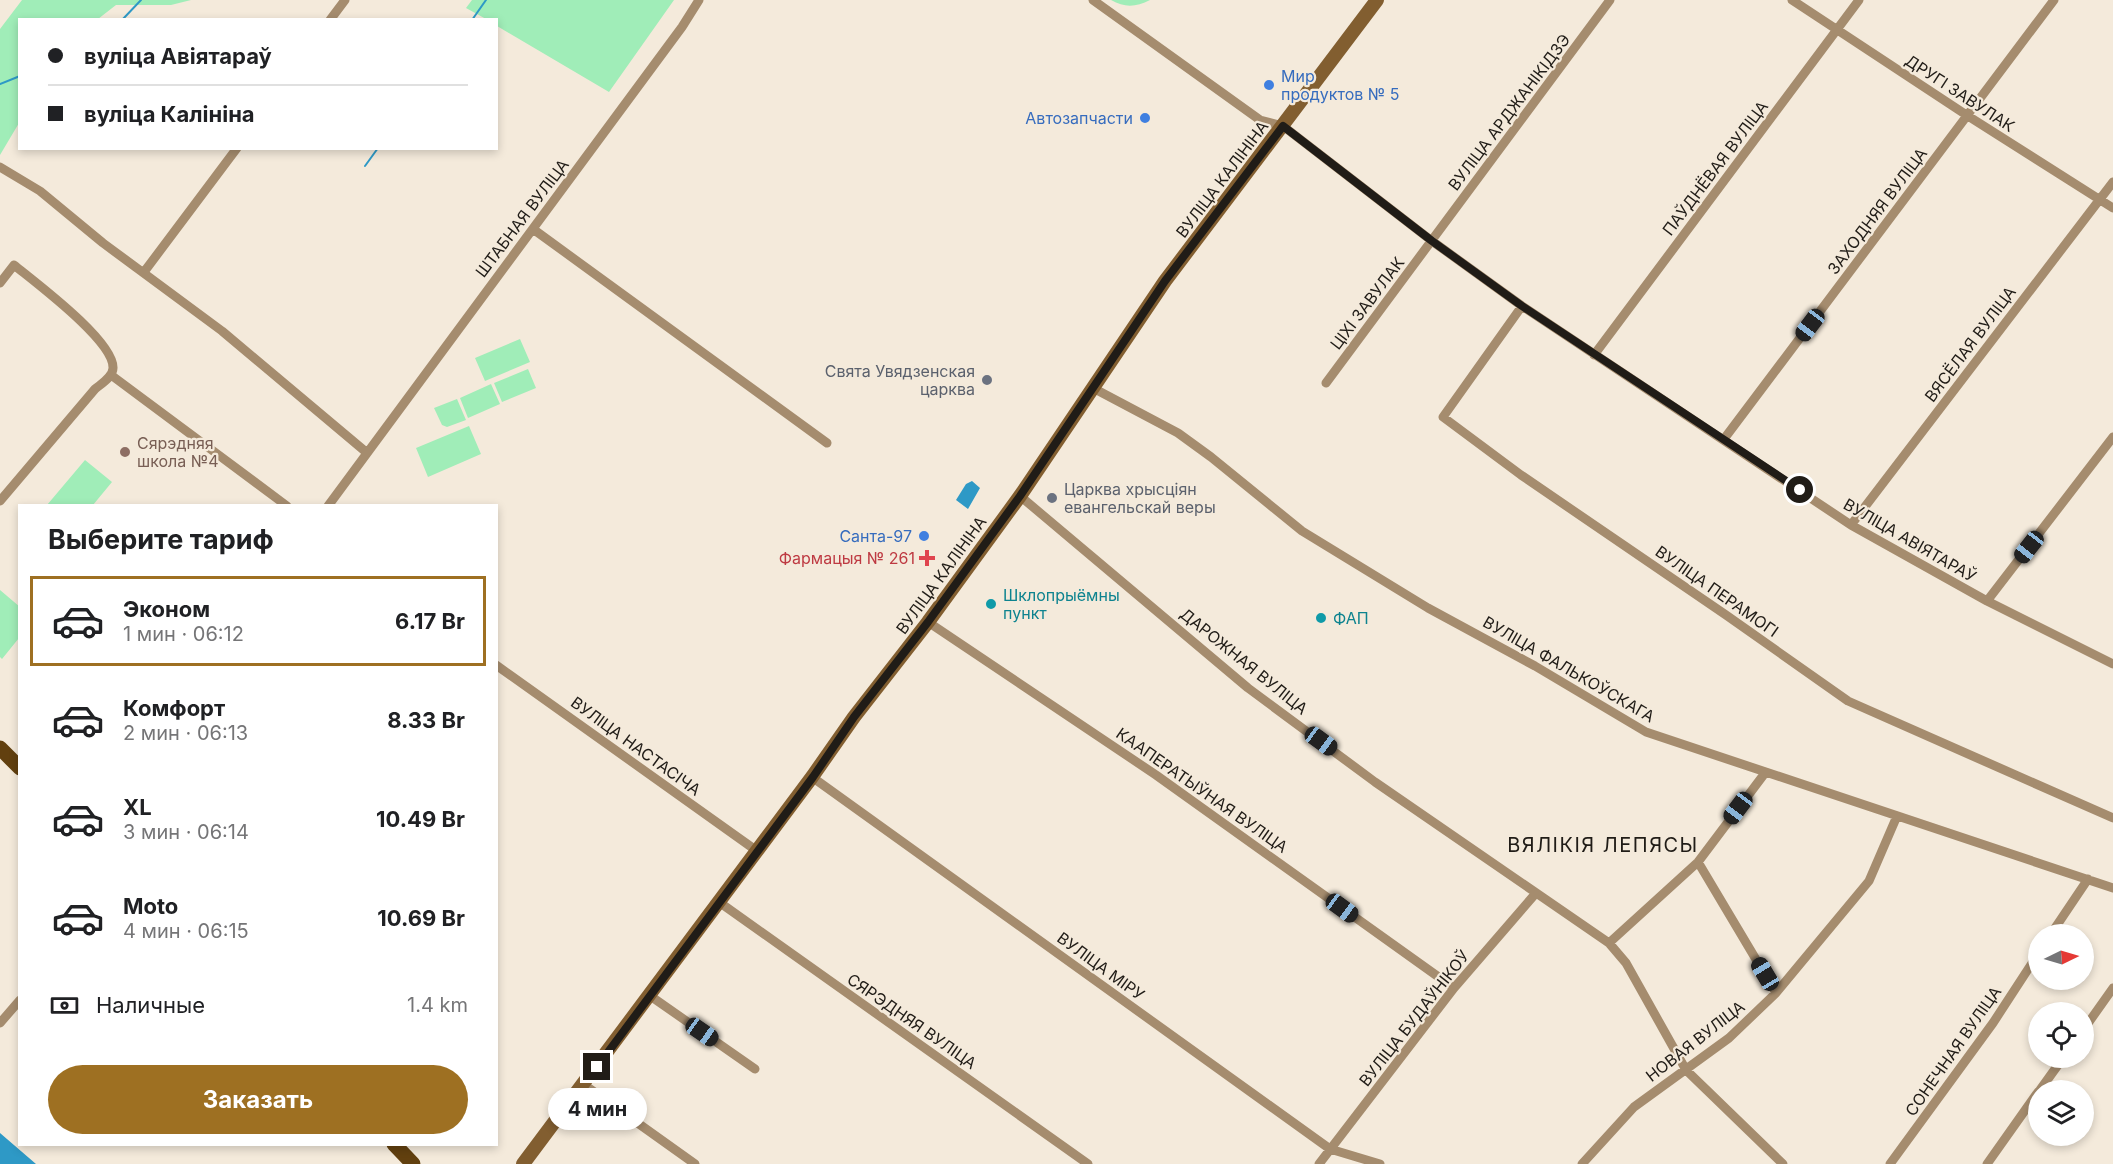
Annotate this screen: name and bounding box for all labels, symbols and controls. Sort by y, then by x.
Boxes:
street label: ВУЛІЦА АРДЖАНІКІДЗЭ [1444,30,1574,194]
text: вуліца Авіятараў [84,43,272,69]
street label: ДРУГІ ЗАВУЛАК [1901,50,2019,136]
place label: Мир продуктов № 5 [1281,66,1400,104]
marker: Мир продуктов № 5 [1262,78,1276,92]
street label: ПАЎДНЁВАЯ ВУЛІЦА [1658,97,1772,239]
text: вуліца Калініна [84,101,255,127]
place label: Автозапчасти [1025,108,1133,128]
marker: Автозапчасти [1138,111,1152,125]
street label: ВУЛІЦА КАЛІНІНА [1172,117,1272,241]
street label: ЗАХОДНЯЯ ВУЛІЦА [1823,144,1931,278]
street label: ШТАБНАЯ ВУЛІЦА [471,155,573,281]
street label: ЦІХІ ЗАВУЛАК [1326,253,1408,353]
street label: ВЯСЁЛАЯ ВУЛІЦА [1920,282,2020,406]
car [1792,305,1828,345]
place label: Свята Увядзенская царква [825,361,975,399]
marker: Свята Увядзенская царква [980,373,994,387]
place label: Сярэдняя школа №4 [137,433,219,471]
marker: Сярэдняя школа №4 [118,445,132,459]
route start [1786,476,1813,503]
place label: Царква хрысціян евангельскай веры [1064,479,1216,517]
marker: Царква хрысціян евангельскай веры [1045,491,1059,505]
street label: ВУЛІЦА АВІЯТАРАЎ [1840,494,1980,586]
street label: ВУЛІЦА КАЛІНІНА [891,512,991,638]
text: Выберите тариф [48,523,274,556]
place label: Санта-97 [839,526,912,546]
car [2011,527,2047,567]
marker: Санта-97 [917,529,931,543]
street label: ВУЛІЦА ПЕРАМОГІ [1652,541,1782,641]
place label: Фармацыя № 261 [779,548,915,568]
marker: Фармацыя № 261 [920,551,934,565]
place label: Шклопрыёмны пункт [1003,585,1120,623]
icon: car [51,594,105,648]
text: Эконом [123,596,210,622]
marker: Шклопрыёмны пункт [984,597,998,611]
street label: ДАРОЖНАЯ ВУЛІЦА [1176,603,1312,719]
text: 6.17 Br [395,608,465,634]
place label: ФАП [1333,608,1369,628]
marker: ФАП [1314,611,1328,625]
street label: ВУЛІЦА ФАЛЬКОЎСКАГА [1480,612,1658,726]
text: 1 мин · 06:12 [123,622,244,646]
street label: ВУЛІЦА НАСТАСІЧА [567,692,705,800]
icon: car [51,693,105,747]
text: Комфорт [123,695,225,721]
text: 8.33 Br [387,707,465,733]
text: 2 мин · 06:13 [123,721,248,745]
street label: КААПЕРАТЫЎНАЯ ВУЛІЦА [1112,723,1292,857]
car [1301,723,1341,759]
car [1720,788,1756,828]
icon: car [51,792,105,846]
text: XL [123,794,152,820]
text: 10.49 Br [376,806,465,832]
text: 3 мин · 06:14 [123,820,249,844]
district label: ВЯЛІКІЯ ЛЕПЯСЫ [1507,833,1699,857]
car [1322,890,1362,926]
icon: car [51,891,105,945]
text: Moto [123,893,178,919]
text: 10.69 Br [377,905,465,931]
text: 4 мин · 06:15 [123,919,249,943]
north arrow [2028,924,2094,990]
map controls [2028,924,2094,1146]
street label: ВУЛІЦА МІРУ [1054,928,1148,1004]
street label: ВУЛІЦА БУДАЎНІКОЎ [1355,946,1473,1090]
car [1748,954,1782,994]
street label: СЯРЭДНЯЯ ВУЛІЦА [843,969,981,1073]
street label: СОНЕЧНАЯ ВУЛІЦА [1901,982,2005,1120]
icon: cash [48,989,81,1022]
text: Наличные [96,992,205,1018]
text: 1.4 km [407,993,468,1017]
street label: НОВАЯ ВУЛІЦА [1642,996,1748,1086]
button: locate [2028,1002,2094,1068]
car [682,1014,722,1050]
route end [583,1053,610,1080]
button: Заказать [48,1065,468,1134]
button: layers [2028,1080,2094,1146]
callout: 4 мин [548,1088,646,1130]
text: 4 мин [568,1097,627,1121]

